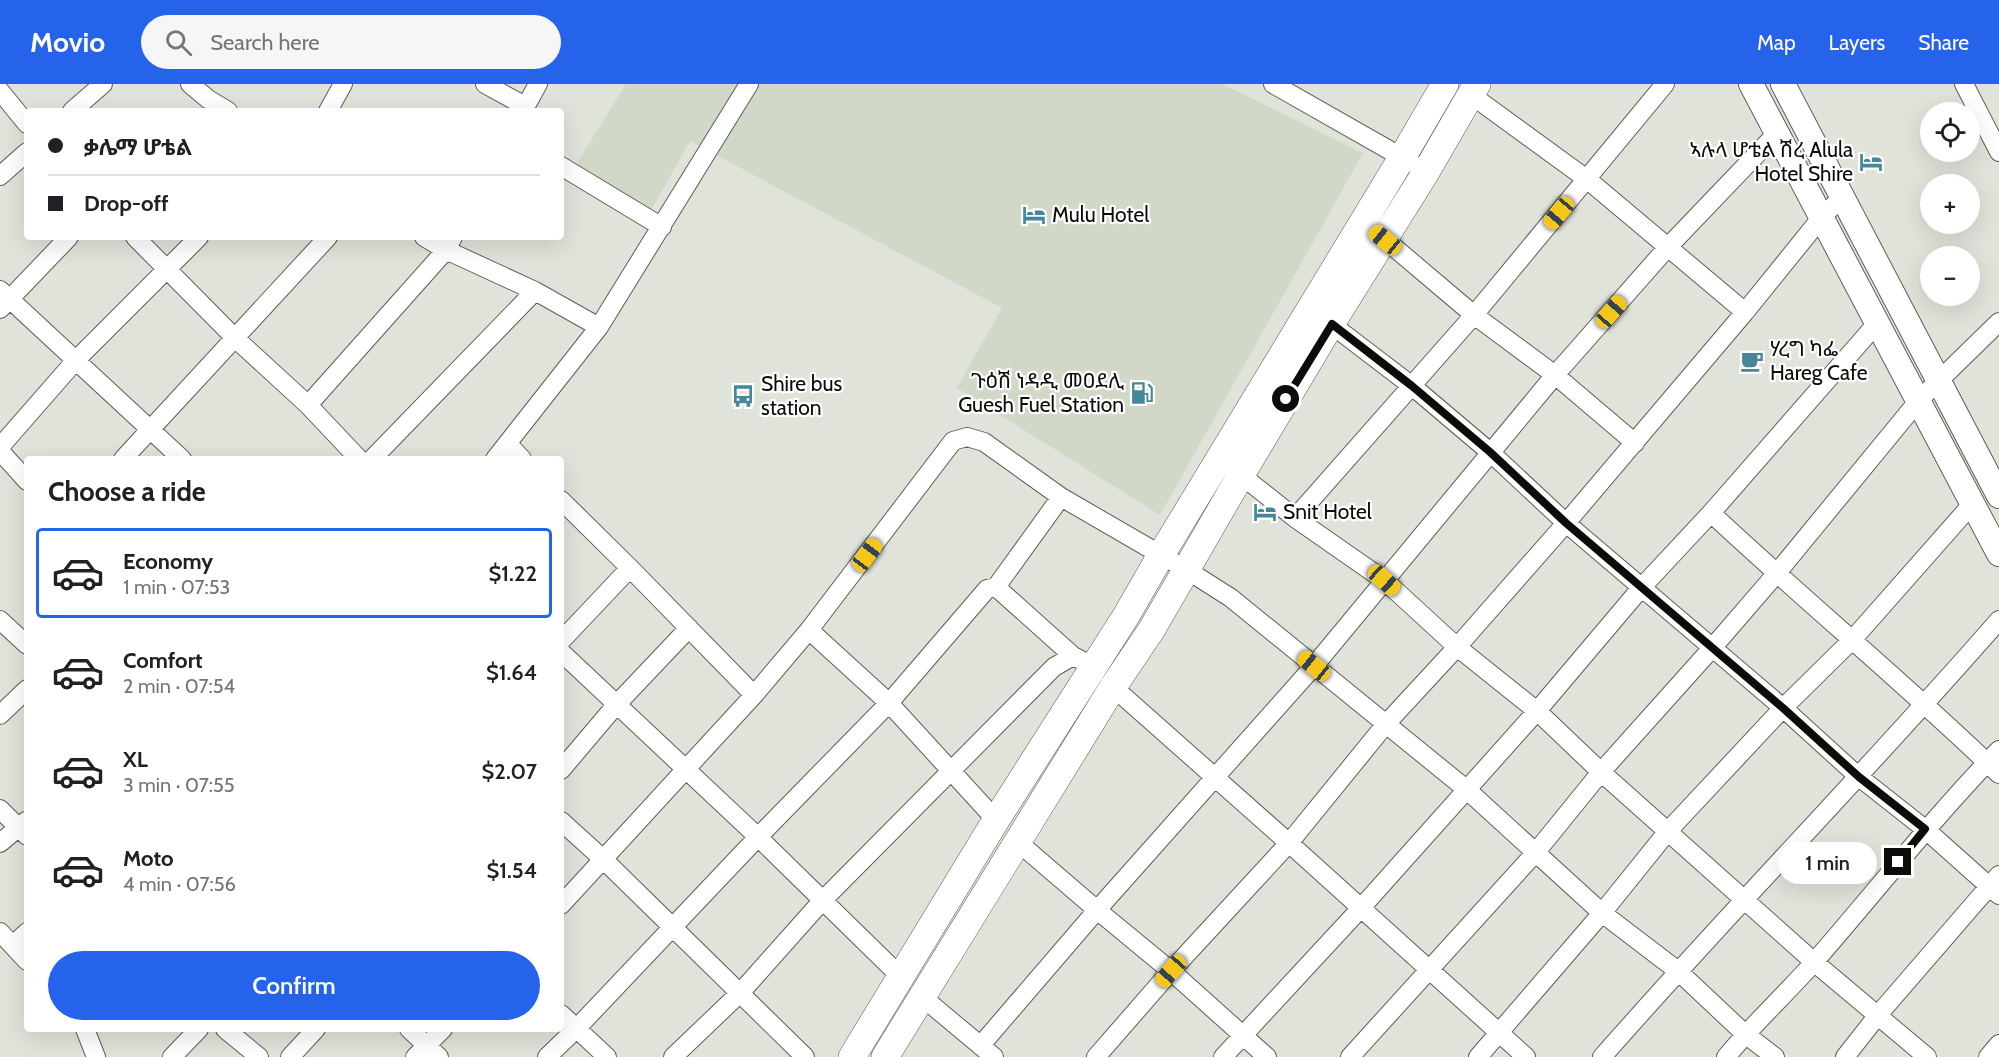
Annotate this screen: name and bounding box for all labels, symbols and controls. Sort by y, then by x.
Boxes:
search box [141,15,561,69]
text: Movio [30,25,105,59]
icon: search [162,26,195,59]
text: Search here [210,29,320,56]
text: Map [1757,30,1796,55]
text: Layers [1829,30,1885,55]
text: Share [1918,30,1969,55]
map controls [1920,102,1980,306]
button: locate [1920,102,1980,162]
text: ቃሌማ ሆቴል [84,134,192,161]
place label: ኣሉላ ሆቴል ሽረ Alula Hotel Shire [1689,137,1853,186]
hotel icon: ኣሉላ ሆቴል ሽረ Alula Hotel Shire [1858,149,1884,175]
button: + [1920,174,1980,234]
text: Drop-off [84,190,168,217]
car [1541,193,1577,233]
hotel icon: Mulu Hotel [1021,202,1047,228]
place label: Mulu Hotel [1052,202,1149,227]
car [1365,222,1405,258]
button: − [1920,246,1980,306]
car [1592,293,1630,331]
place label: ሃረግ ካፌ Hareg Cafe [1770,336,1868,385]
cafe icon: ሃረግ ካፌ Hareg Cafe [1739,348,1765,374]
place label: ጉዕሽ ነዳዲ መዐደሊ Guesh Fuel Station [958,368,1124,417]
place label: Shire bus station [761,371,842,420]
fuel station icon: ጉዕሽ ነዳዲ መዐደሊ Guesh Fuel Station [1129,380,1155,406]
bus stop icon: Shire bus station [730,383,756,409]
route start [1272,385,1299,412]
text: Choose a ride [48,475,206,508]
hotel icon: Snit Hotel [1252,499,1278,525]
place label: Snit Hotel [1283,499,1372,524]
car [849,535,885,575]
icon: car [51,546,105,600]
text: Economy [123,548,213,575]
text: $1.22 [488,560,537,587]
car [1365,561,1403,599]
text: 1 min · 07:53 [123,575,230,599]
icon: car [51,645,105,699]
text: Comfort [123,647,202,674]
car [1294,648,1334,684]
text: $1.64 [486,659,537,686]
text: 2 min · 07:54 [123,674,235,698]
icon: car [51,744,105,798]
text: XL [123,746,148,773]
text: $2.07 [482,758,537,785]
text: 3 min · 07:55 [123,773,235,797]
callout: 1 min [1778,841,1877,883]
icon: car [51,843,105,897]
text: Moto [123,845,174,872]
route end [1884,848,1911,875]
text: 1 min [1805,851,1850,875]
text: $1.54 [486,857,537,884]
text: 4 min · 07:56 [123,872,236,896]
button: Confirm [48,951,540,1020]
car [1152,952,1190,990]

